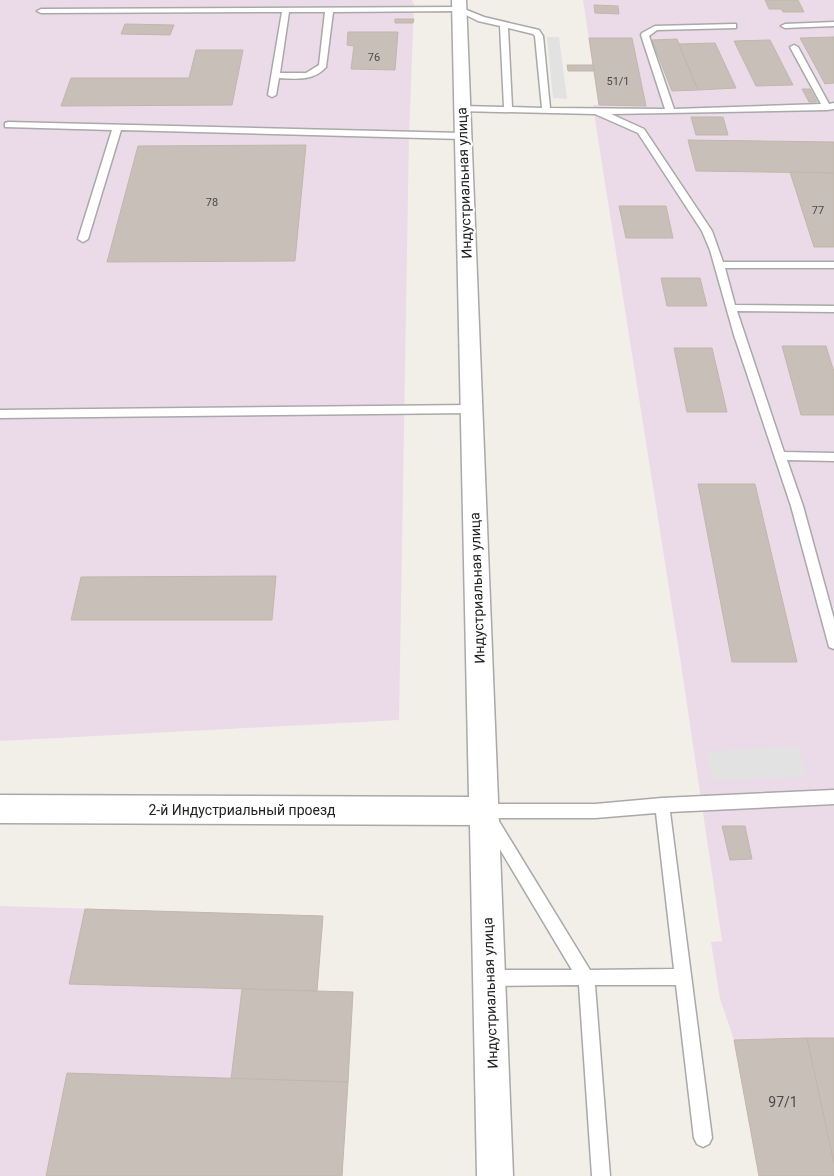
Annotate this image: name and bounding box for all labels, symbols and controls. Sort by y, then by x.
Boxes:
house number: 76 [368,51,380,64]
house number: 51/1 [606,75,630,88]
street label: Индустриальная улица [453,107,475,259]
house number: 78 [206,196,218,209]
house number: 77 [812,204,824,217]
street label: Индустриальная улица [466,512,488,664]
street label: 2-й Индустриальный проезд [148,802,336,818]
street label: Индустриальная улица [479,917,501,1069]
house number: 97/1 [768,1094,798,1110]

